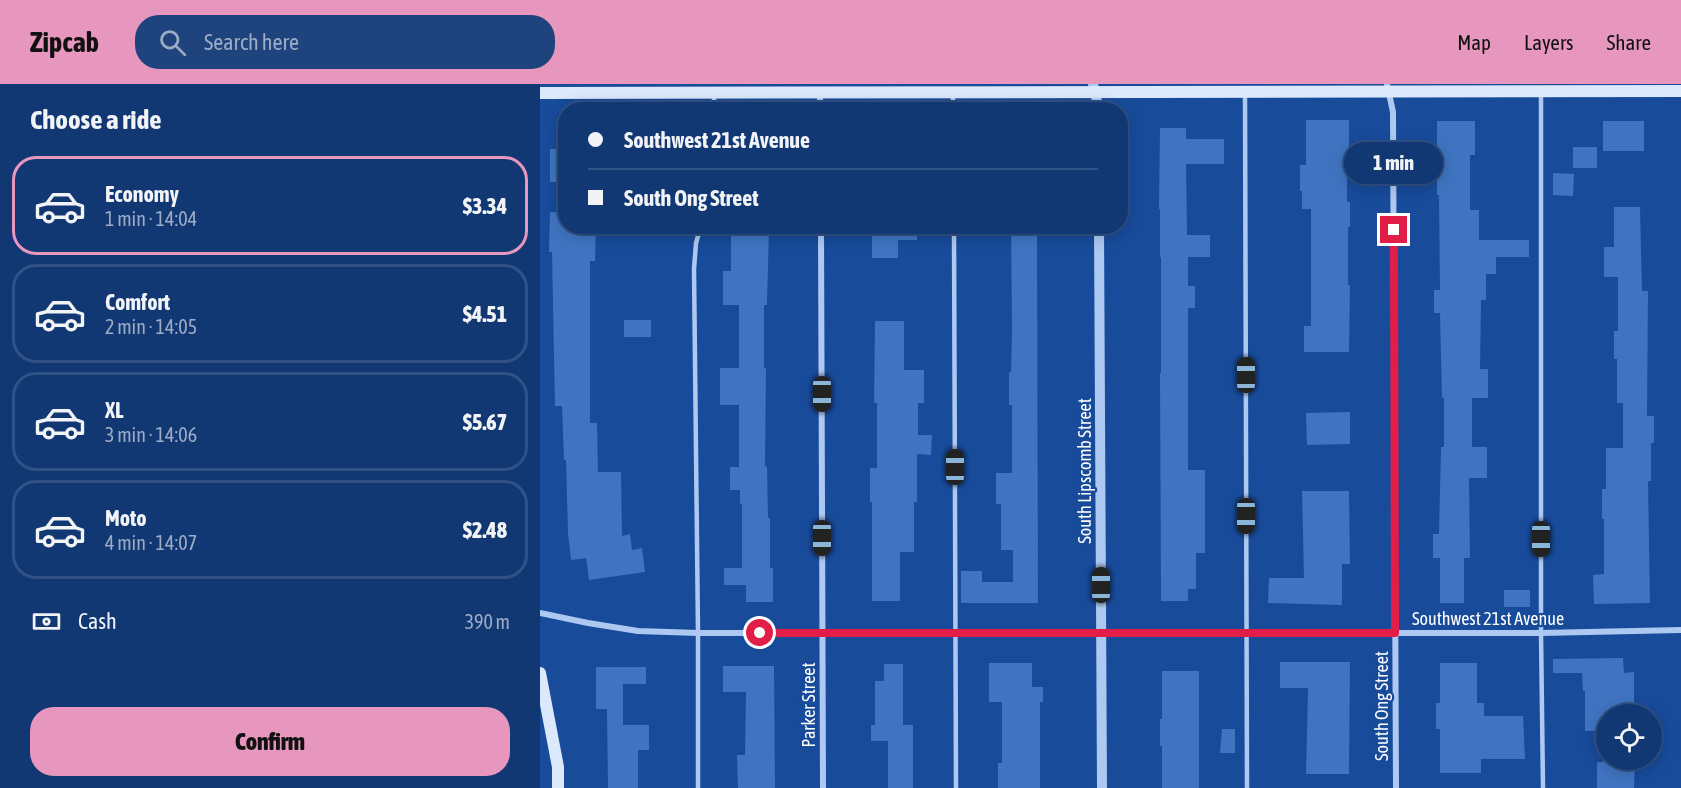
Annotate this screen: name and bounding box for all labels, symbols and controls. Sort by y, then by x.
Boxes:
search box [135,15,555,69]
text: Zipcab [30,26,99,58]
icon: search [156,26,189,59]
text: Search here [204,29,299,55]
text: Map [1457,30,1491,54]
text: Layers [1524,30,1574,54]
text: Share [1607,30,1651,54]
text: Choose a ride [30,104,162,135]
text: Southwest 21st Avenue [624,127,810,153]
callout: 1 min [1344,143,1444,185]
text: 1 min [1373,151,1414,174]
icon: car [33,179,87,233]
text: Economy [105,181,179,207]
text: South Ong Street [624,185,759,211]
text: $3.34 [463,193,507,219]
text: 1 min · 14:04 [105,207,197,230]
route end [1380,216,1407,243]
icon: car [33,287,87,341]
text: Comfort [105,289,170,315]
text: $4.51 [463,301,507,327]
text: 2 min · 14:05 [105,315,197,338]
car [1237,357,1255,393]
car [813,376,831,412]
icon: car [33,395,87,449]
text: XL [105,397,123,423]
street label: South Lipscomb Street [1074,398,1095,544]
text: $5.67 [463,409,507,435]
text: 3 min · 14:06 [105,423,197,446]
car [946,449,964,485]
car [1237,498,1255,534]
icon: car [33,503,87,557]
text: Moto [105,505,147,531]
text: $2.48 [463,517,507,543]
car [813,520,831,556]
car [1532,521,1550,557]
text: 4 min · 14:07 [105,531,197,554]
car [1092,567,1110,603]
icon: cash [30,605,63,638]
text: Cash [78,608,117,634]
street label: Southwest 21st Avenue [1412,608,1564,629]
text: 390 m [465,610,510,633]
route start [746,619,773,646]
street label: South Ong Street [1371,651,1392,761]
street label: Parker Street [798,662,819,748]
map controls [1596,704,1662,770]
button: locate [1596,704,1662,770]
button: Confirm [30,707,510,776]

